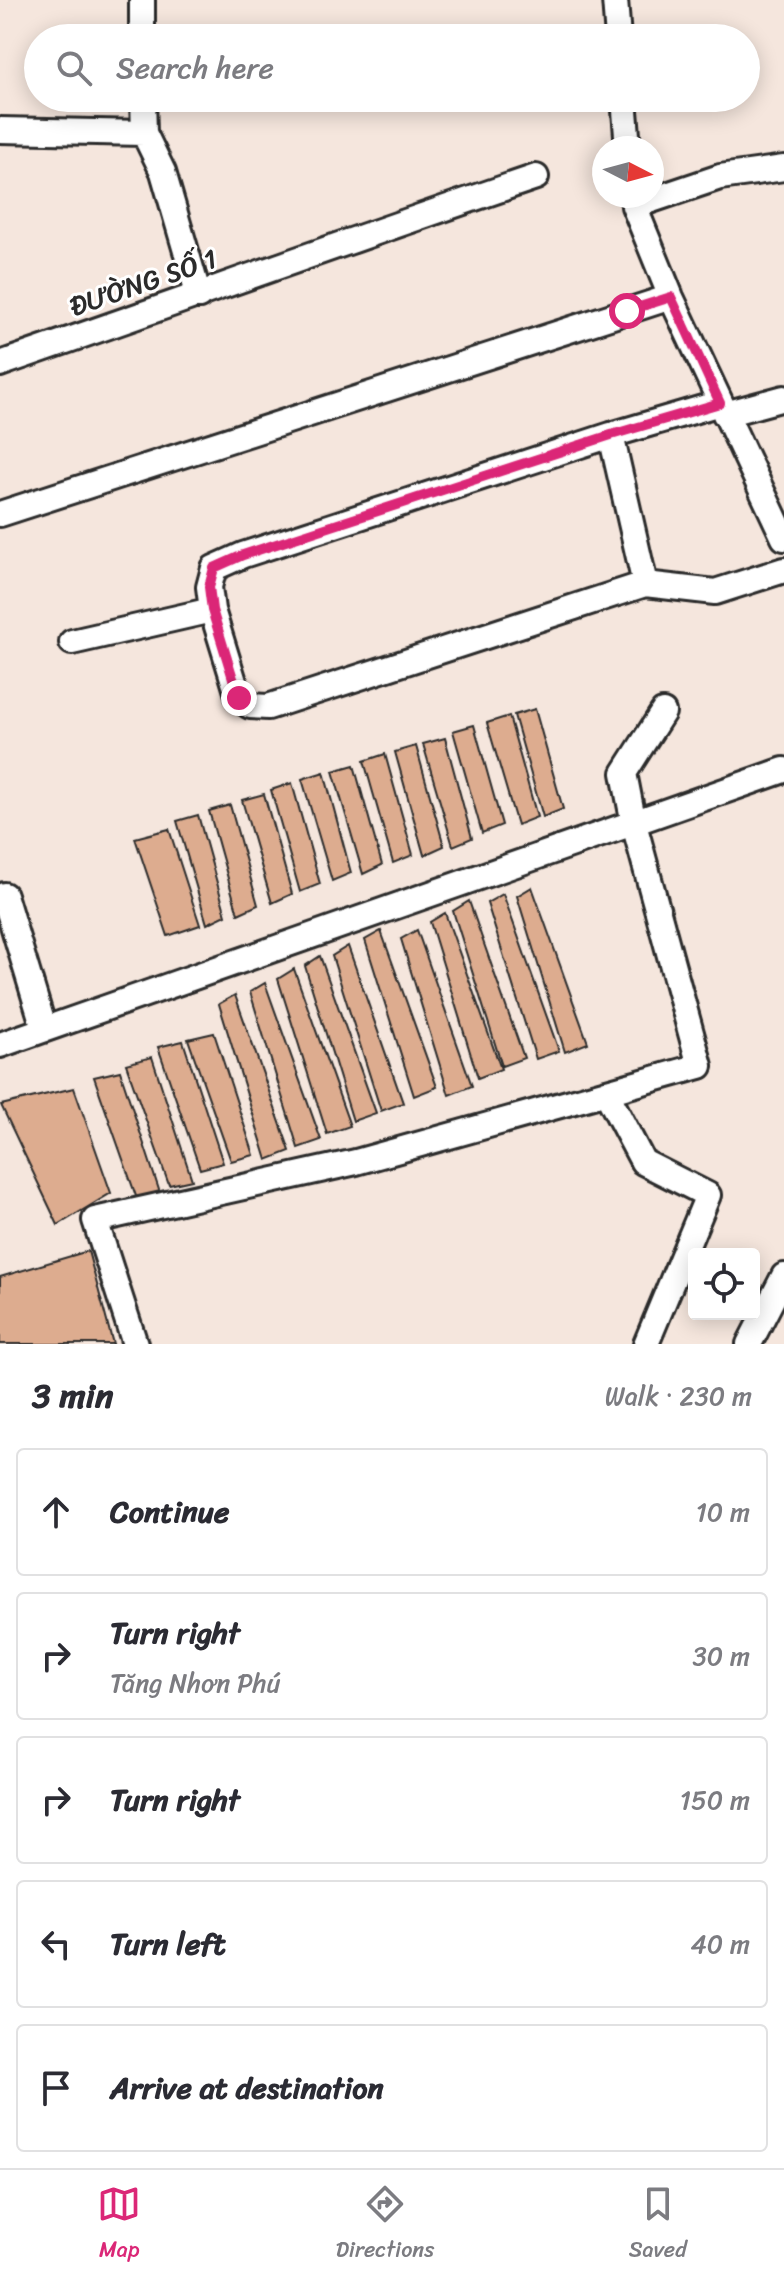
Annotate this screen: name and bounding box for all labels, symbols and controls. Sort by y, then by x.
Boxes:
search box [24,24,760,112]
text: Search here [116,41,274,95]
icon: search [52,46,96,90]
north arrow [592,136,664,208]
street label: ĐƯỜNG SỐ 1 [63,234,224,331]
route start [609,293,645,329]
route end [221,680,257,716]
map controls [688,1248,760,1320]
button: locate [688,1248,760,1320]
text: 3 min [32,1366,113,1426]
text: Walk · 230 m [605,1373,752,1419]
text: Continue [110,1485,229,1539]
text: 10 m [696,1489,750,1535]
icon: ahead [34,1490,78,1534]
text: Turn right [110,1606,240,1660]
text: 30 m [693,1633,750,1679]
icon: right [34,1634,78,1678]
text: Tăng Nhơn Phú [110,1660,280,1706]
text: Turn right [110,1773,240,1827]
text: 150 m [680,1777,750,1823]
icon: right [34,1778,78,1822]
text: Turn left [110,1917,226,1971]
text: 40 m [691,1921,750,1967]
icon: left [34,1922,78,1966]
text: Arrive at destination [110,2061,384,2115]
icon: arrive [34,2066,78,2110]
tab: Map [97,2182,141,2269]
tab: Directions [336,2182,434,2269]
tab: Saved [629,2182,687,2269]

